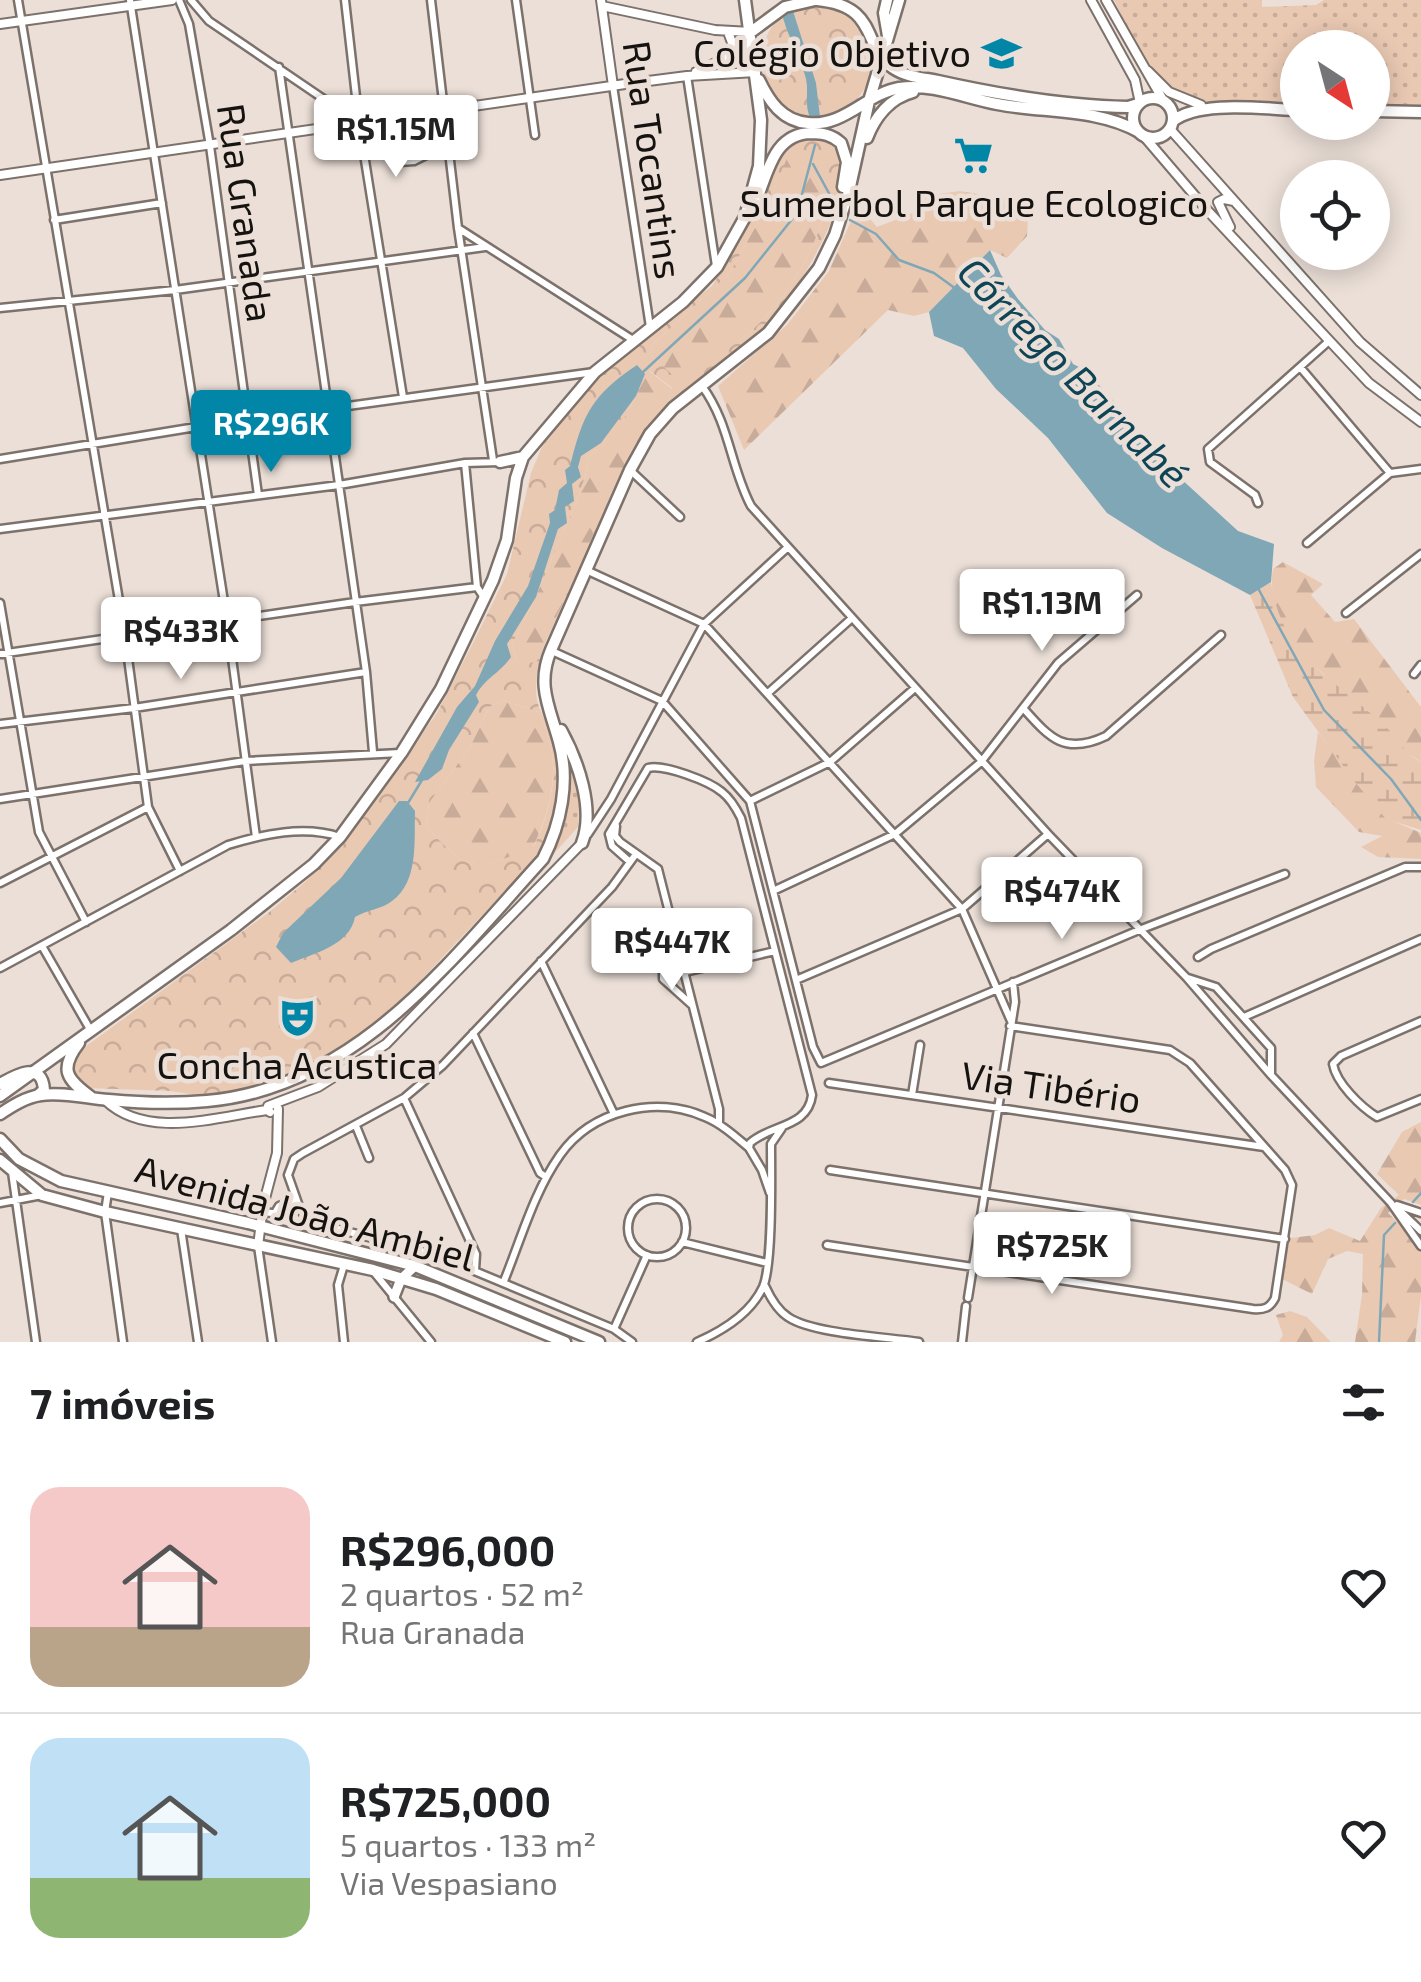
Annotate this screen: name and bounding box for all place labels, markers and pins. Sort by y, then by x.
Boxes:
place label: Colégio Objetivo [693,29,971,75]
school or university icon: Colégio Objetivo [980,33,1022,75]
pin: R$1.15M [304,95,488,180]
supermarket icon: Sumerbol Parque Ecologico [953,134,995,176]
place label: Sumerbol Parque Ecologico [740,179,1208,225]
pin: R$296K [190,390,352,475]
pin: R$1.13M [950,569,1134,654]
pin: R$433K [100,597,262,682]
pin: R$474K [981,857,1143,942]
pin: R$447K [591,908,753,993]
theatre icon: Concha Acustica [276,996,318,1038]
place label: Concha Acustica [157,1041,437,1087]
pin: R$725K [971,1212,1133,1297]

